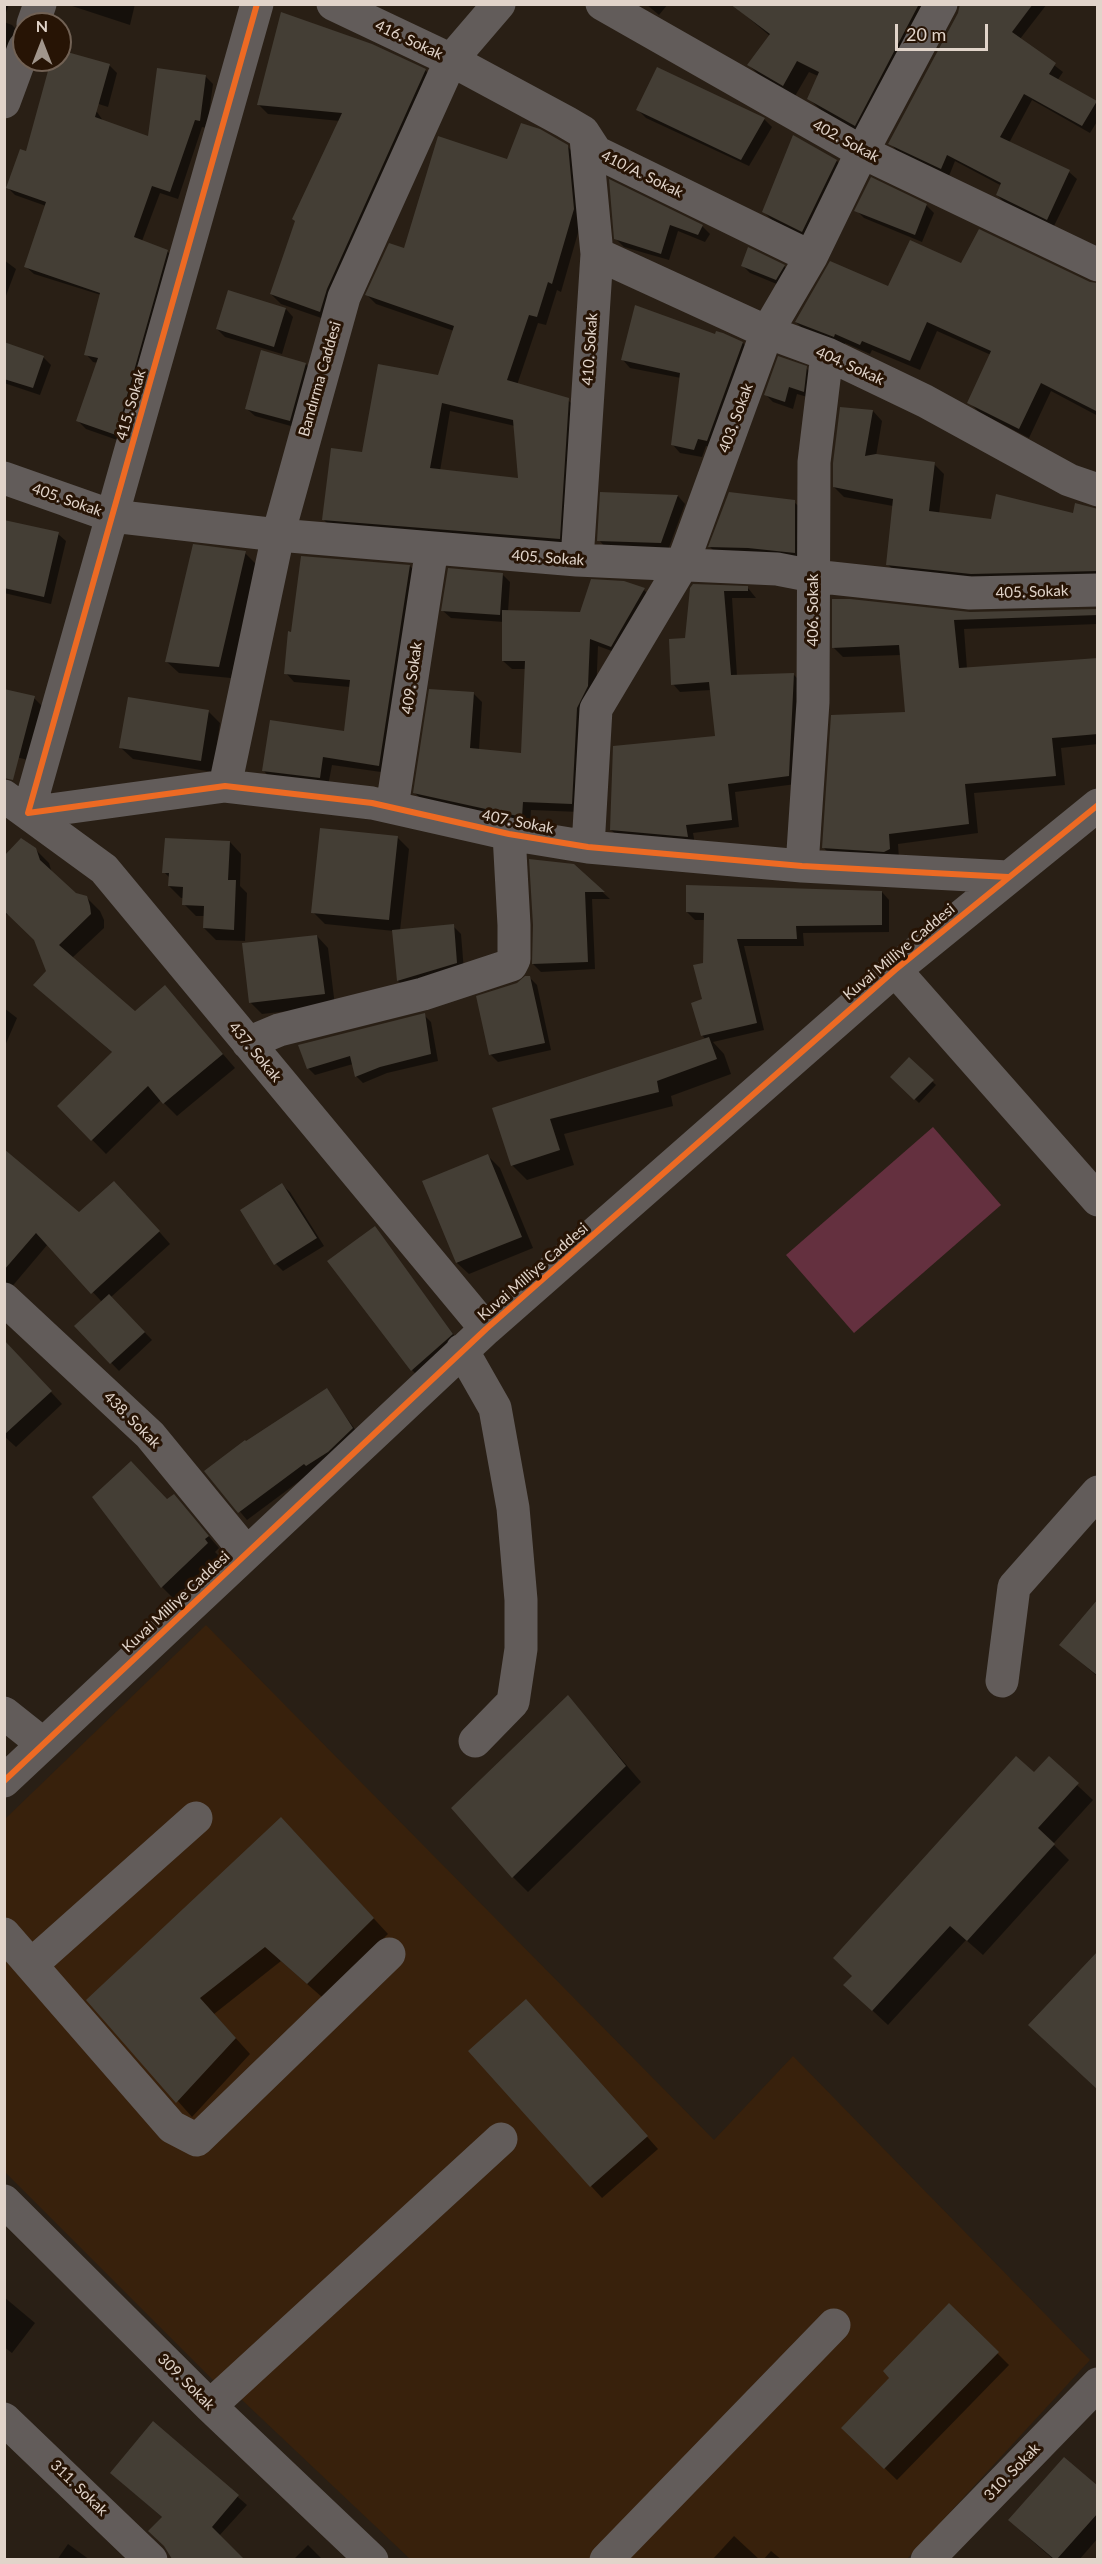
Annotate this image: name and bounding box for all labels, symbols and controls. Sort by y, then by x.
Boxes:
north arrow [12,12,72,72]
scale bar [898,12,991,50]
text: N [36,16,48,35]
street label: 416. Sokak [372,16,446,64]
text: 20 m [906,23,946,45]
street label: 402. Sokak [810,116,882,166]
street label: 410/A. Sokak [598,146,686,202]
street label: 410. Sokak [578,312,602,386]
street label: Bandırma Caddesi [295,319,345,439]
street label: 404. Sokak [813,343,887,389]
street label: 415. Sokak [112,368,150,442]
street label: 403. Sokak [715,381,757,455]
street label: 405. Sokak [30,480,104,520]
street label: 405. Sokak [511,546,585,570]
street label: 406. Sokak [804,574,822,646]
street label: 405. Sokak [995,582,1069,602]
street label: 409. Sokak [398,641,426,715]
street label: 407. Sokak [481,806,555,838]
street label: Kuvai Milliye Caddesi [840,900,958,1004]
street label: 437. Sokak [225,1018,285,1086]
street label: Kuvai Milliye Caddesi [474,1219,592,1325]
street label: 438. Sokak [100,1388,164,1452]
street label: Kuvai Milliye Caddesi [119,1548,233,1656]
street label: 309. Sokak [154,2350,218,2414]
street label: 310. Sokak [980,2440,1044,2504]
street label: 311. Sokak [47,2456,111,2520]

